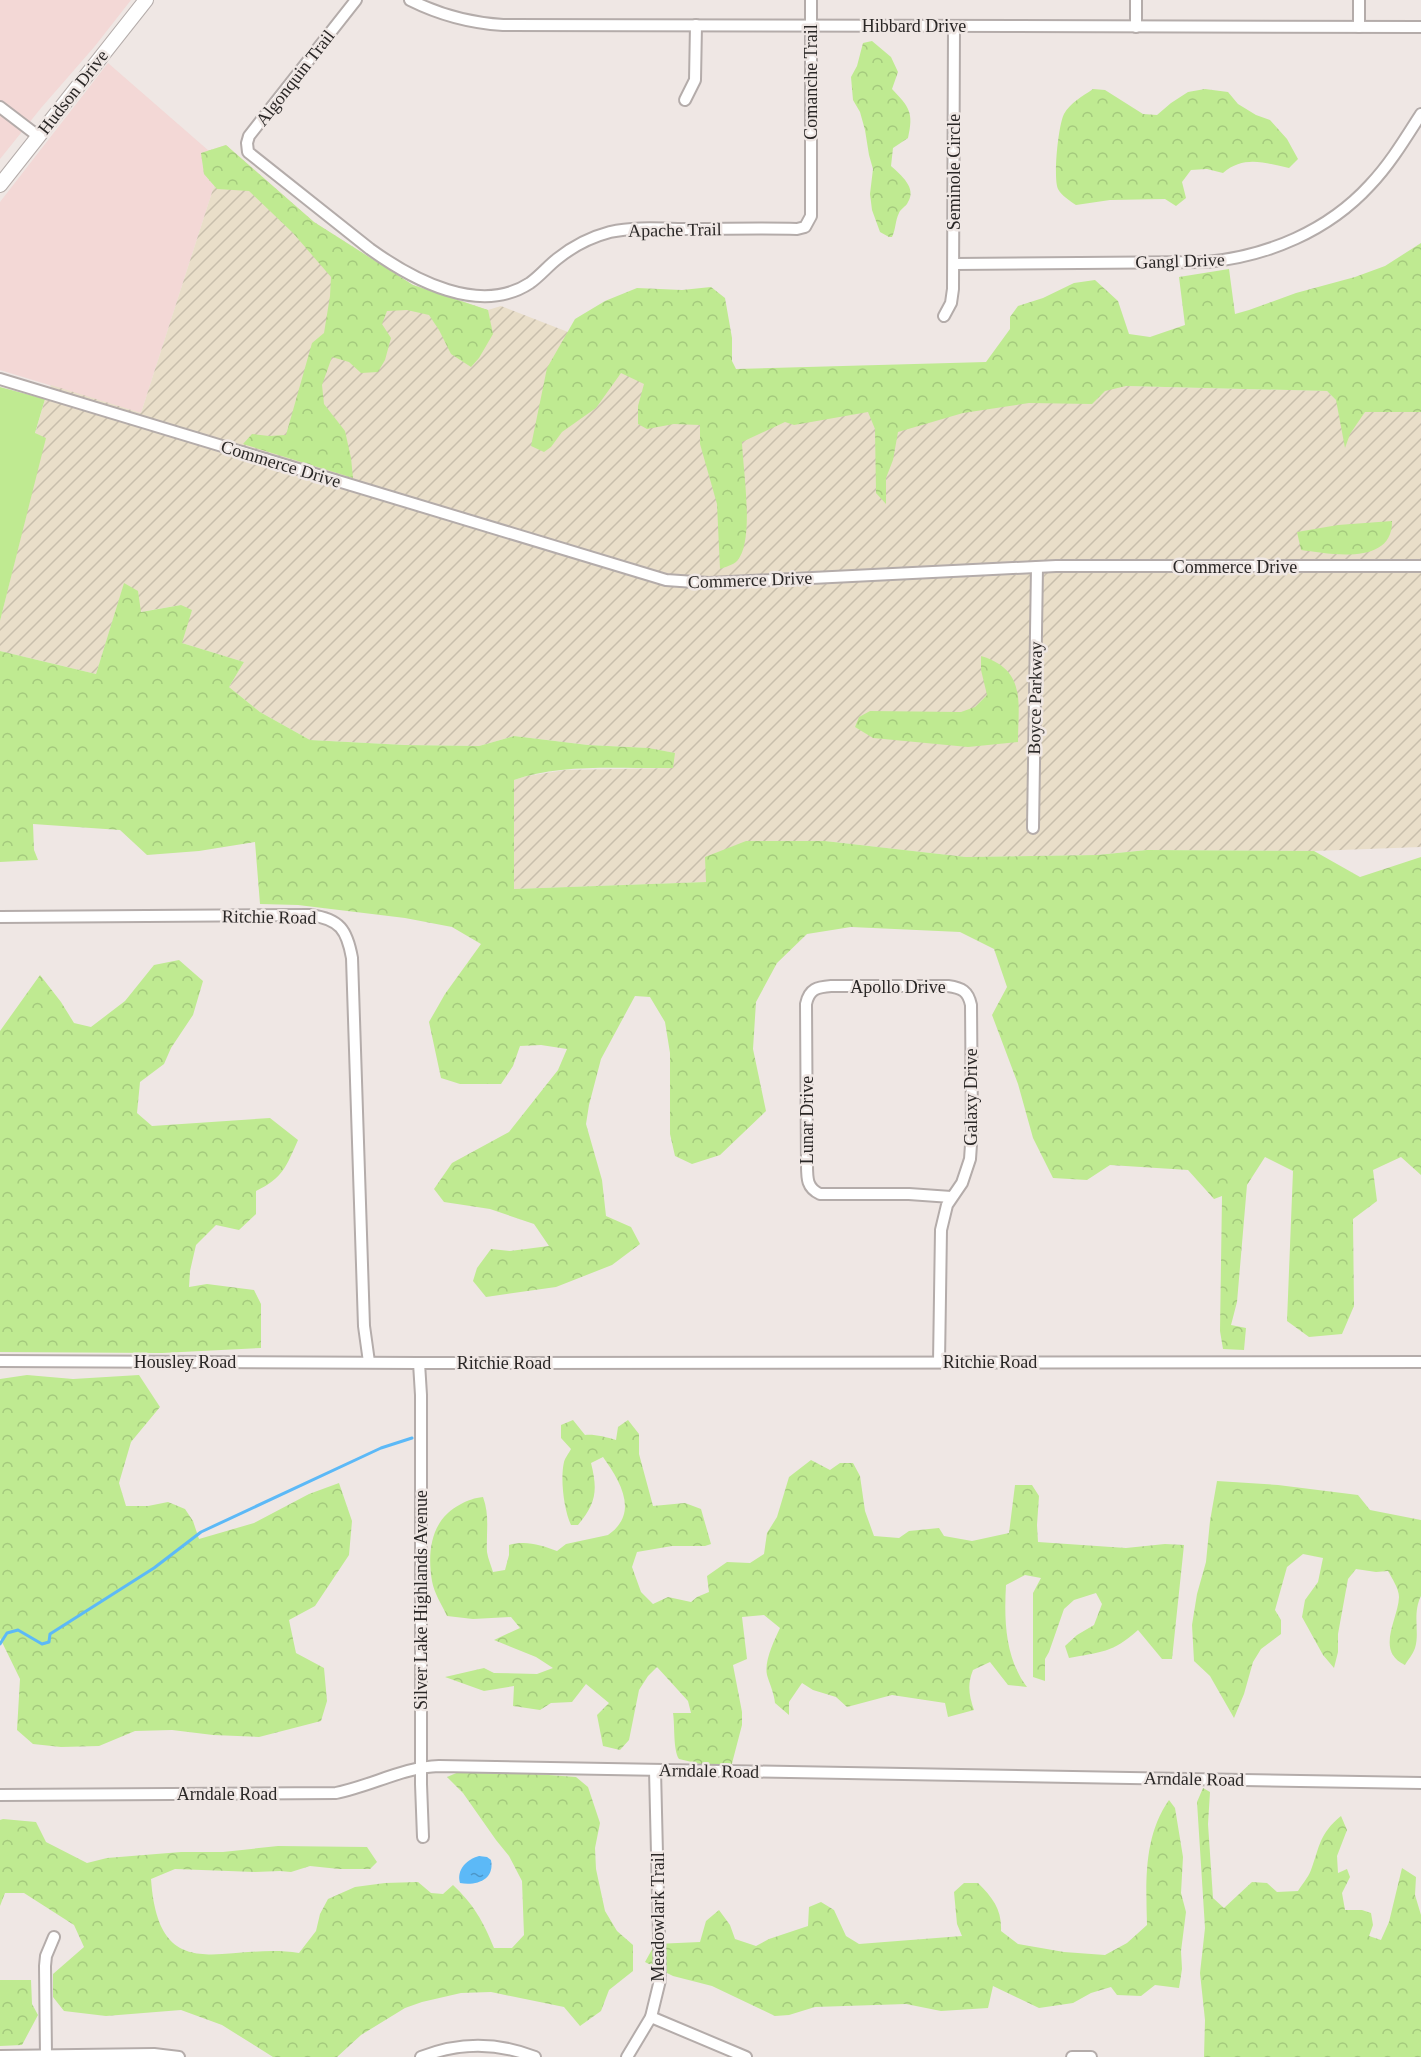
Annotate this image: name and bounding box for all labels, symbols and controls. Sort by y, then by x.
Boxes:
street label: Hibbard Drive [862,16,966,36]
street label: Comanche Trail [801,24,821,140]
street label: Algonquin Trail [252,26,338,130]
street label: Hudson Drive [34,46,112,138]
street label: Seminole Circle [944,114,964,230]
street label: Apache Trail [628,219,722,241]
street label: Gangl Drive [1135,249,1225,273]
street label: Commerce Drive [219,436,343,492]
street label: Commerce Drive [1173,557,1297,577]
street label: Commerce Drive [687,568,813,592]
street label: Boyce Parkway [1024,641,1046,755]
street label: Ritchie Road [222,906,316,928]
street label: Apollo Drive [850,977,946,997]
street label: Galaxy Drive [961,1048,981,1146]
street label: Lunar Drive [797,1076,817,1164]
street label: Housley Road [134,1352,236,1372]
street label: Ritchie Road [943,1352,1037,1372]
street label: Ritchie Road [457,1353,551,1373]
street label: Silver Lake Highlands Avenue [411,1490,431,1710]
street label: Arndale Road [659,1760,759,1782]
street label: Arndale Road [1144,1768,1244,1790]
street label: Arndale Road [177,1784,277,1804]
street label: Meadowlark Trail [648,1852,668,1982]

